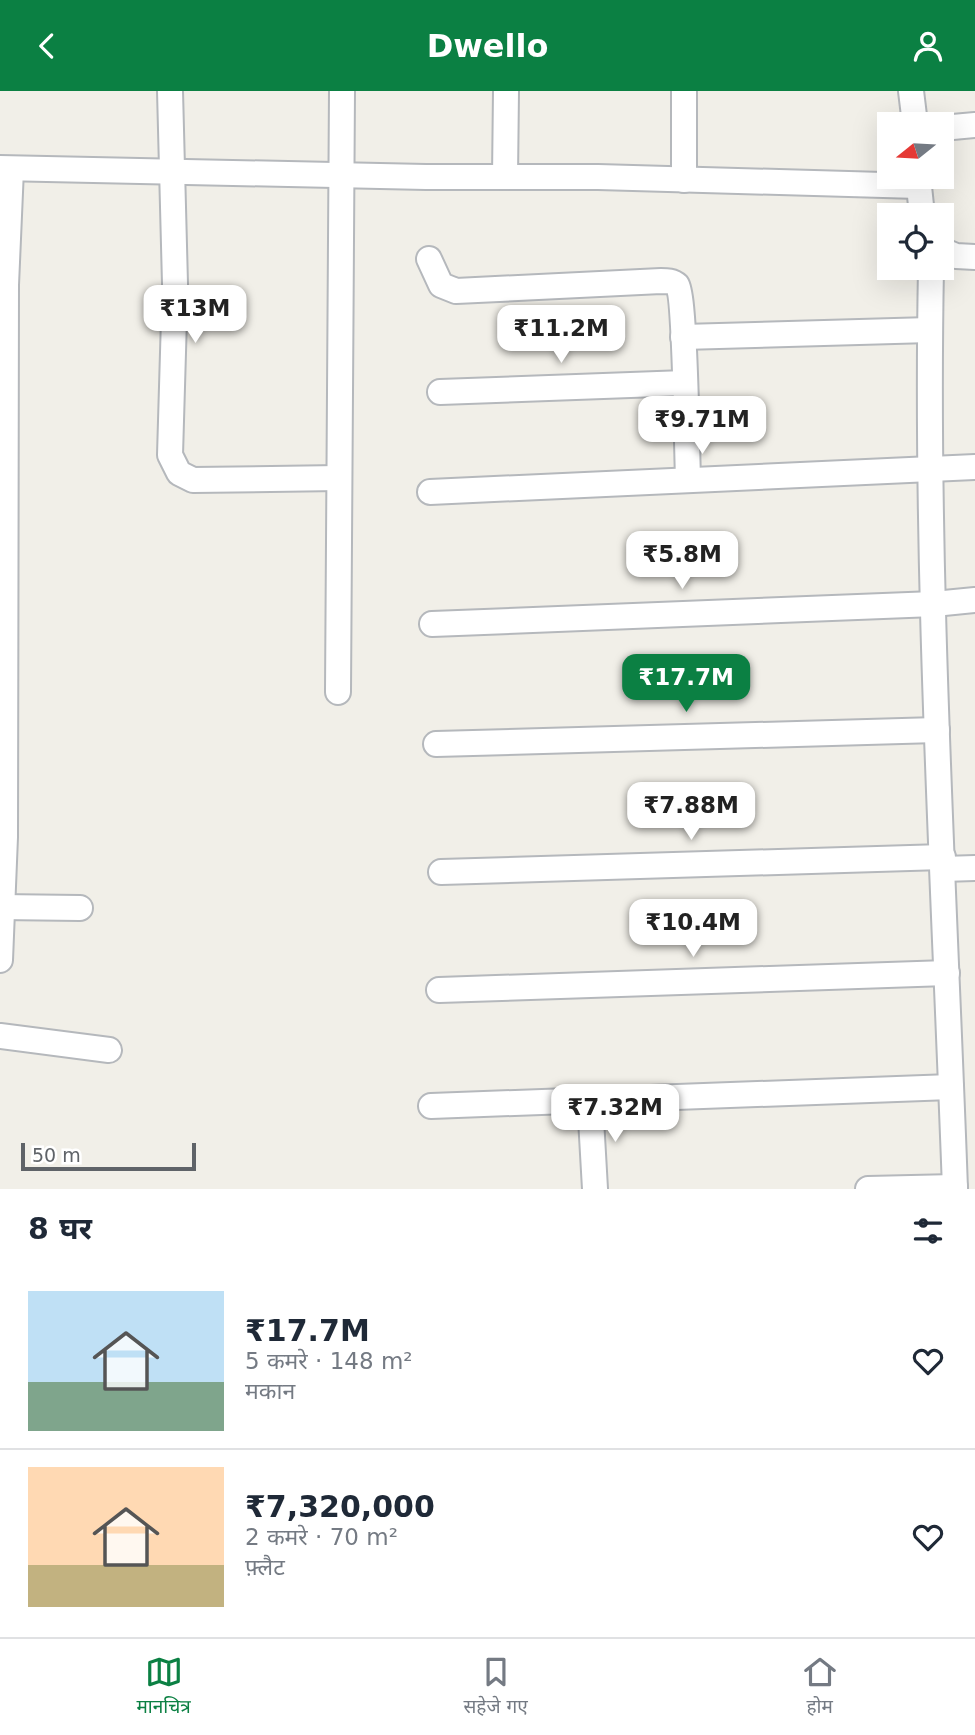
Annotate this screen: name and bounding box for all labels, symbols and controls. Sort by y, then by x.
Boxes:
icon: back [28,27,66,65]
text: Dwello [427,27,548,65]
icon: person [909,27,947,65]
north arrow [877,112,954,189]
map controls [877,112,954,280]
button: locate [877,203,954,280]
pin: ₹13M [154,285,236,345]
text: ₹13M [160,295,230,321]
pin: ₹11.2M [504,306,618,365]
text: ₹11.2M [513,315,609,341]
pin: ₹9.71M [645,397,759,456]
text: ₹9.71M [654,406,750,432]
pin: ₹5.8M [633,531,731,591]
text: ₹5.8M [642,541,722,567]
pin: ₹17.7M [629,655,743,714]
text: ₹17.7M [638,664,734,690]
pin: ₹7.88M [634,783,748,842]
text: ₹7.88M [643,792,739,818]
pin: ₹10.4M [636,899,750,959]
text: ₹10.4M [645,909,741,935]
pin: ₹7.32M [558,1084,672,1144]
text: ₹7.32M [567,1094,663,1120]
scale bar [21,1140,196,1172]
text: 50 m [32,1144,81,1166]
text: 8 घर [28,1211,92,1246]
icon: filters [909,1212,947,1250]
text: ₹17.7M [245,1313,370,1348]
icon: home [84,1319,168,1403]
icon: heart [909,1342,947,1380]
text: 5 कमरे · 148 m² [245,1348,413,1374]
text: मकान [245,1378,295,1404]
text: ₹7,320,000 [245,1489,435,1524]
icon: home [84,1495,168,1579]
icon: heart [909,1518,947,1556]
text: 2 कमरे · 70 m² [245,1524,398,1550]
text: फ़्लैट [245,1554,285,1580]
tab: मानचित्र [136,1653,191,1721]
tab: सहेजे गए [464,1653,528,1721]
tab: होम [801,1653,839,1721]

